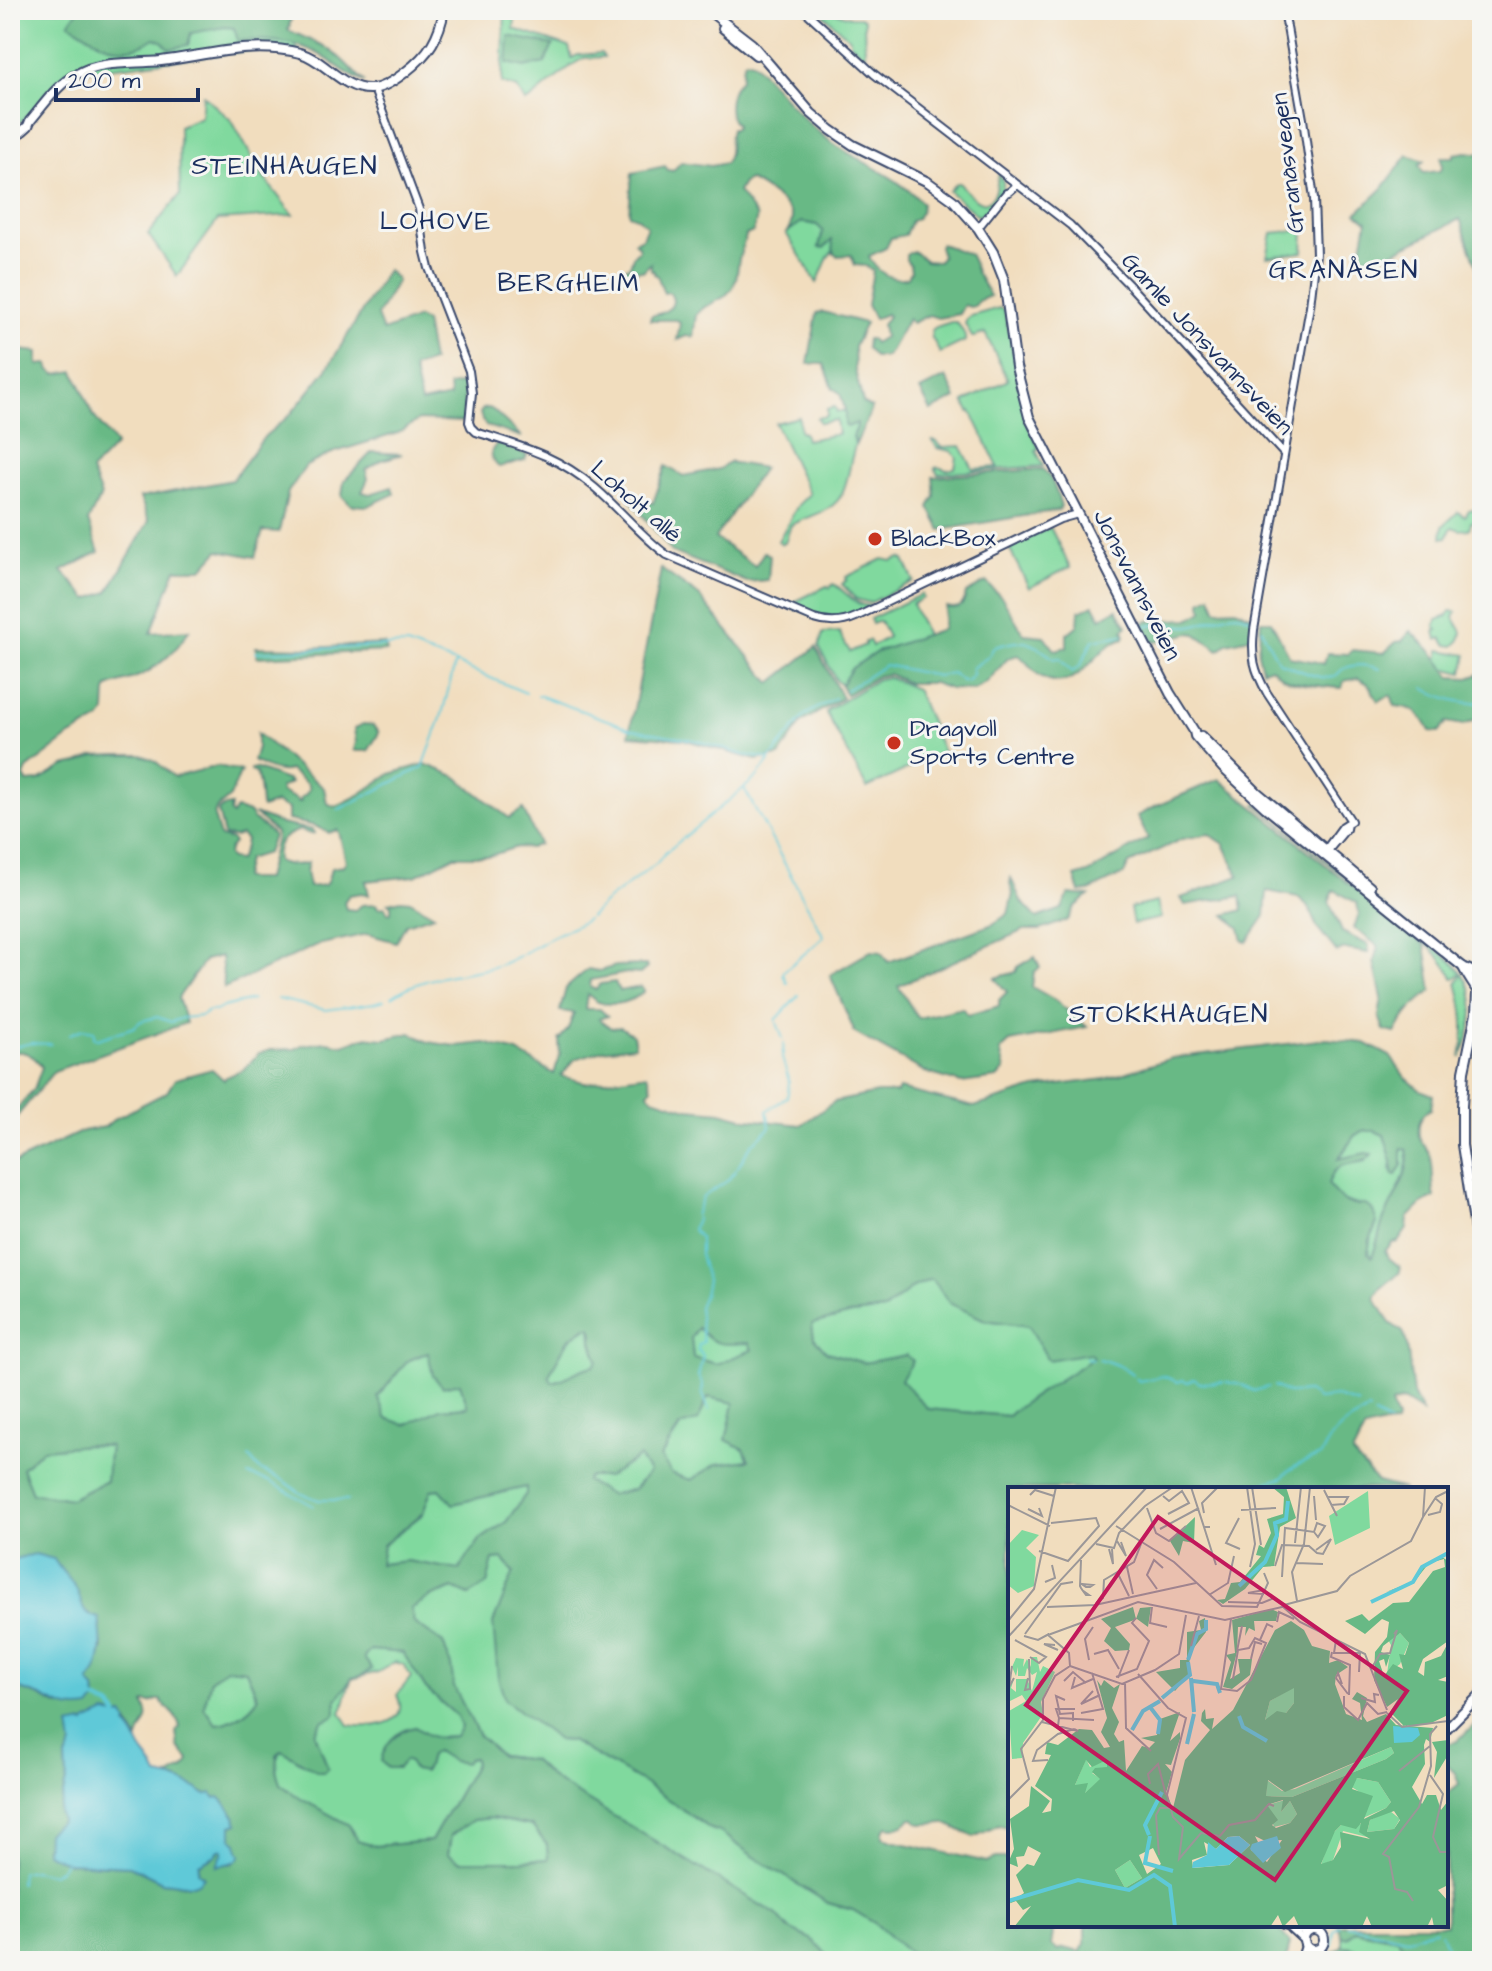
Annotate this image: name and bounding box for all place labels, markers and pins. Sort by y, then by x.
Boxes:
place label: BlackBox [891,522,997,556]
marker: BlackBox [866,530,884,548]
place label: Dragvoll Sports Centre [910,712,1075,774]
marker: Dragvoll Sports Centre [885,734,903,752]

